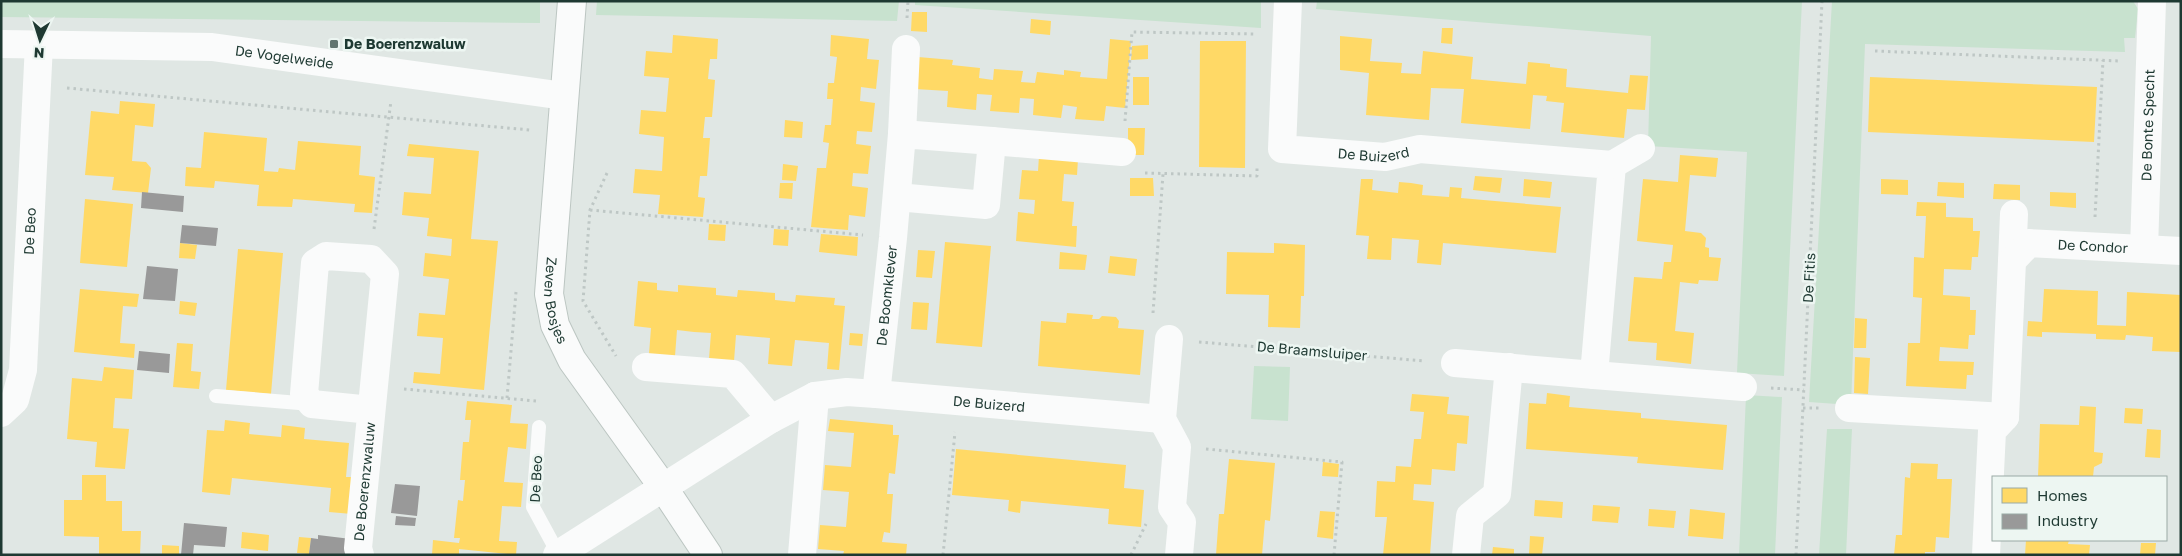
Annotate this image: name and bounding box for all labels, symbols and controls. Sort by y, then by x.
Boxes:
north arrow [15,15,65,65]
place label: De Boerenzwaluw [344,35,466,52]
marker: De Boerenzwaluw [328,38,340,50]
street label: De Vogelweide [234,41,335,72]
text: N [33,45,45,62]
street label: De Bonte Specht [2137,69,2158,181]
street label: De Buizerd [1337,143,1411,165]
street label: De Beo [20,207,39,255]
street label: De Condor [2057,236,2129,256]
street label: De Boomklever [872,244,900,347]
street label: De Fitis [1799,252,1818,304]
street label: Zeven Bosjes [541,256,572,346]
street label: De Braamsluiper [1256,337,1368,364]
street label: De Buizerd [952,392,1026,415]
street label: De Boerenzwaluw [350,421,378,542]
street label: De Beo [526,455,545,503]
legend [1992,476,2167,541]
text: Homes [2037,486,2087,504]
text: Industry [2037,511,2098,529]

